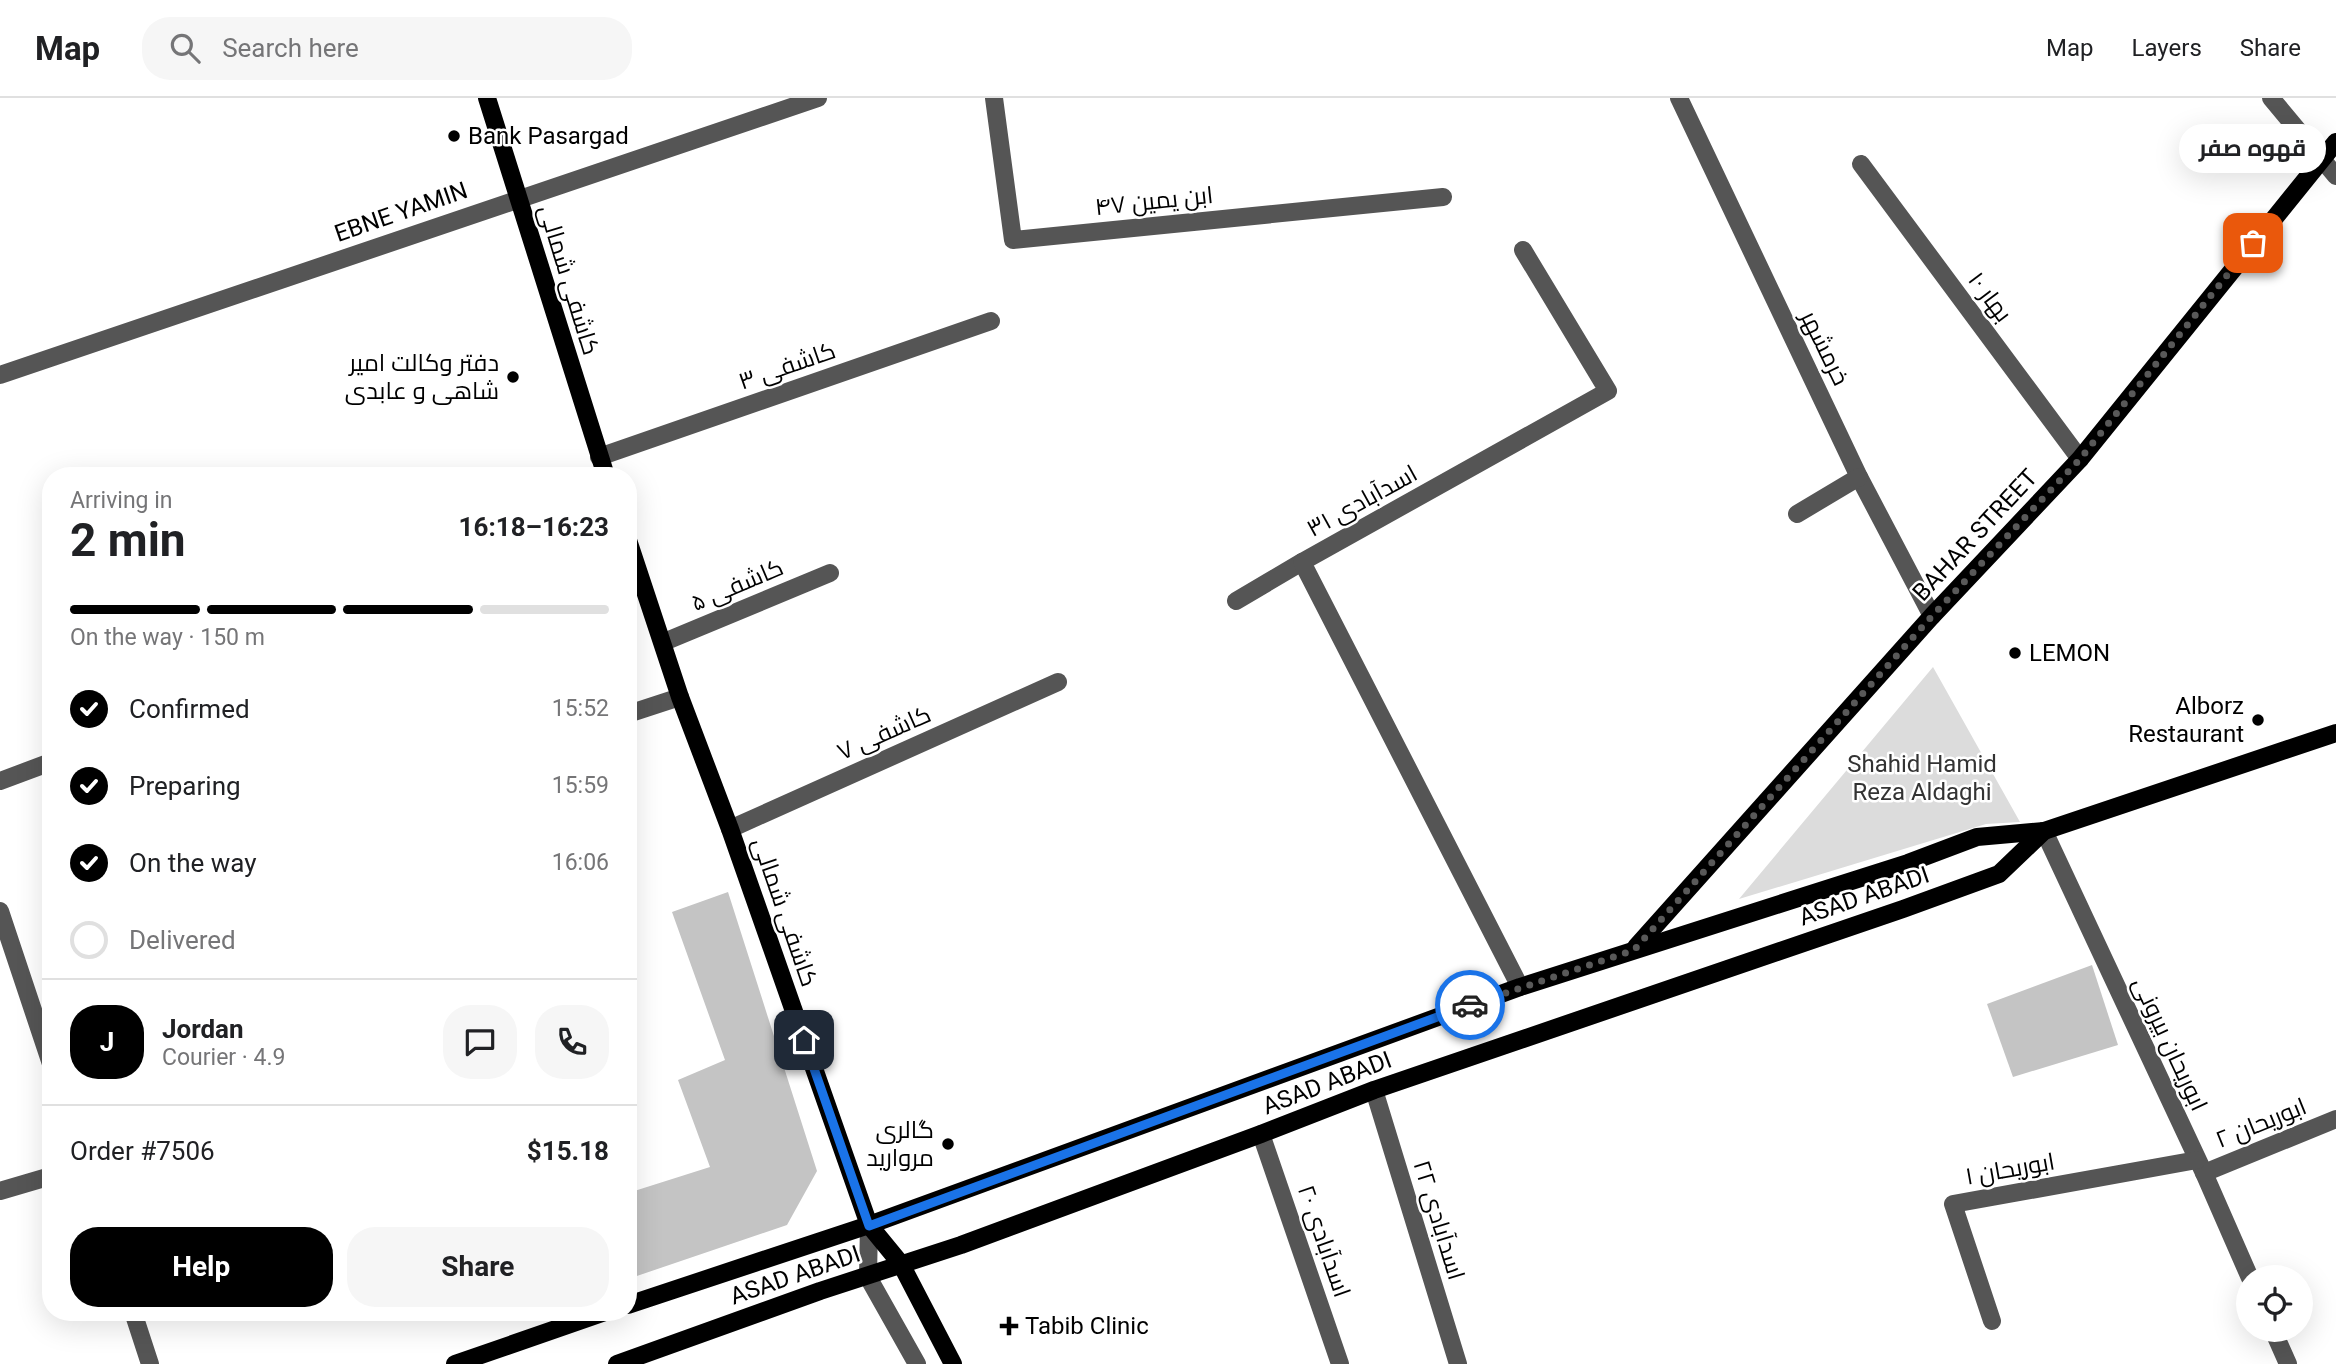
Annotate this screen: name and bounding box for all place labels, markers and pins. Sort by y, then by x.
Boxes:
place label: Bank Pasargad [468,122,629,150]
callout: قهوه صفر [2180,124,2326,173]
marker: Bank Pasargad [446,128,462,144]
pin [2223,213,2283,273]
place label: دفتر وکالت امیر شاهی و عابدی [345,349,499,405]
marker: دفتر وکالت امیر شاهی و عابدی [505,369,521,385]
place label: LEMON [2029,639,2110,667]
marker: LEMON [2007,645,2023,661]
place label: Alborz Restaurant [2128,692,2244,748]
marker: Alborz Restaurant [2250,712,2266,728]
pin [774,1010,834,1070]
place label: گالری مروارید [866,1116,934,1172]
marker: گالری مروارید [940,1136,956,1152]
place label: Tabib Clinic [1025,1312,1149,1340]
marker: Tabib Clinic [999,1316,1019,1336]

